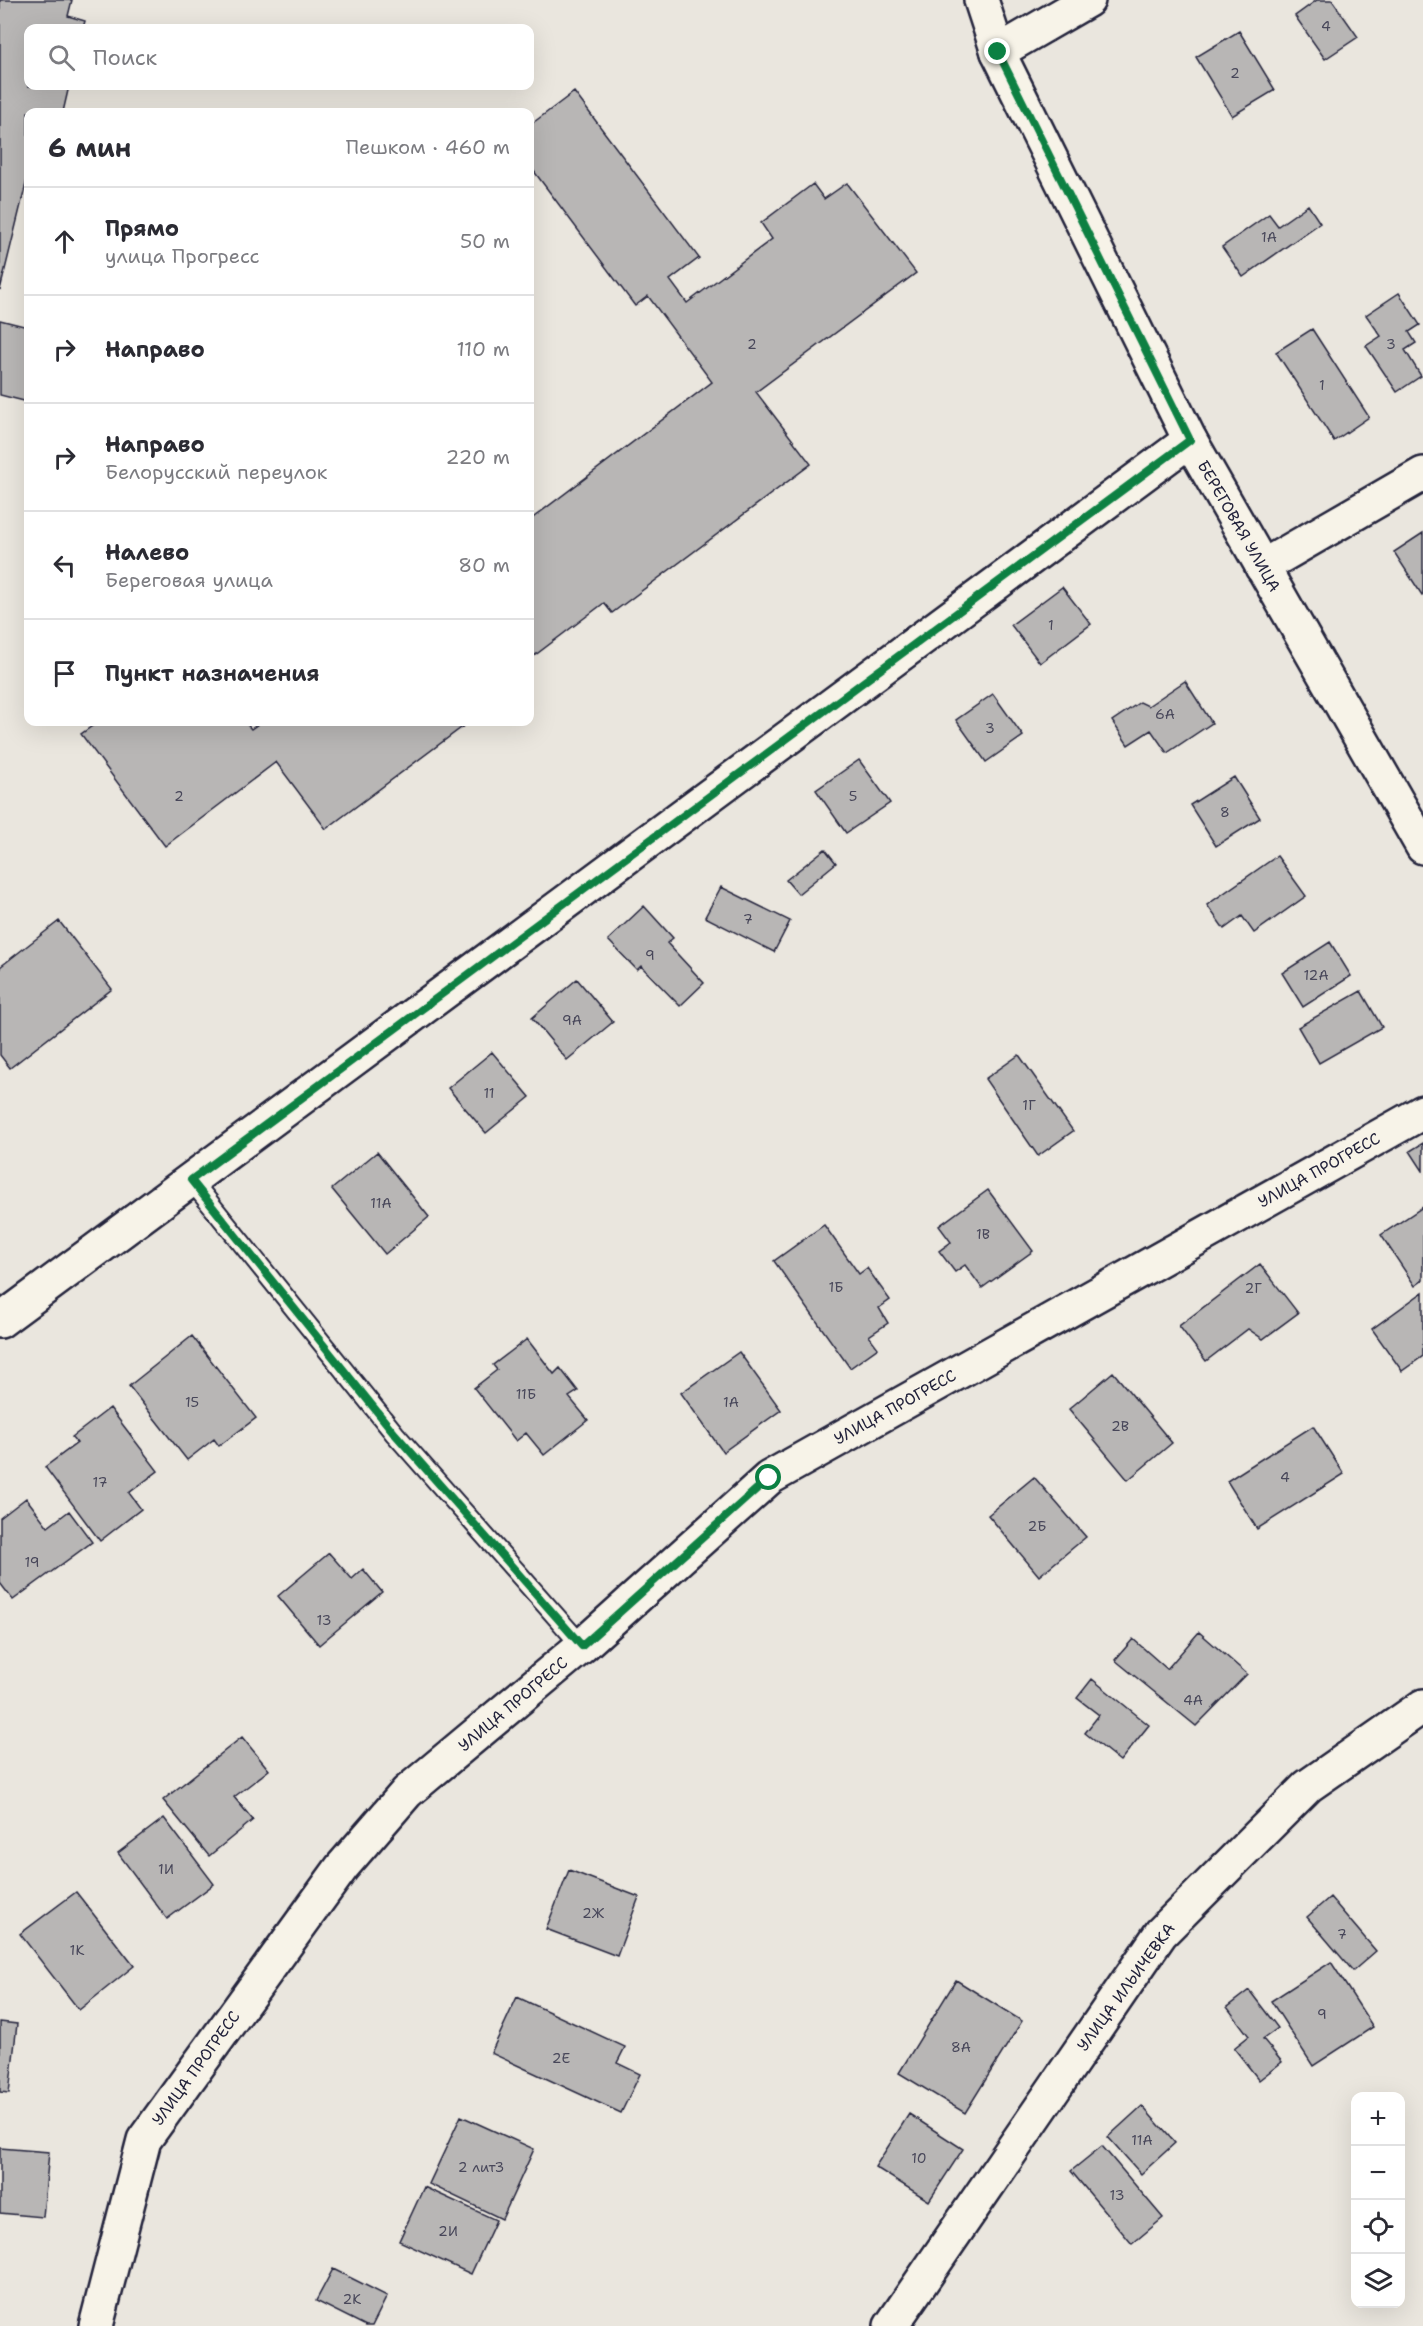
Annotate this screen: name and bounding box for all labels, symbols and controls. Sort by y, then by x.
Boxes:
house number: 4 [1321,17,1331,35]
search box [24,24,534,90]
route end [984,38,1010,64]
icon: search [45,41,78,74]
text: Поиск [93,43,157,72]
house number: 2 [1230,64,1240,82]
text: 6 мин [48,130,131,165]
text: Пешком · 460 m [346,134,510,160]
text: Прямо [105,214,179,243]
icon: ahead [48,225,81,258]
text: 50 m [460,228,510,254]
house number: 1А [1261,228,1277,246]
text: улица Прогресс [105,243,260,269]
icon: right [48,333,81,366]
text: Направо [105,335,205,364]
house number: 2 [747,335,757,353]
house number: 3 [1386,335,1396,353]
text: 110 m [456,336,510,362]
house number: 1 [1319,376,1325,394]
text: Направо [105,430,205,459]
icon: right [48,441,81,474]
text: 220 m [446,444,510,470]
street label: БЕРЕГОВАЯ УЛИЦА [1193,456,1285,596]
text: Белорусский переулок [105,459,327,485]
text: Налево [105,538,189,567]
icon: left [48,549,81,582]
text: 80 m [458,552,510,578]
text: Береговая улица [105,567,273,593]
house number: 1 [1048,616,1054,634]
icon: arrive [48,657,81,690]
text: Пункт назначения [105,659,319,688]
house number: 6А [1155,705,1175,723]
house number: 3 [985,719,995,737]
house number: 2 [174,787,184,805]
house number: 5 [849,787,857,805]
house number: 8 [1220,803,1230,821]
house number: 7 [743,910,753,928]
house number: 9 [645,946,655,964]
house number: 12А [1303,966,1329,984]
house number: 9А [562,1011,582,1029]
house number: 11 [483,1084,495,1102]
house number: 1Г [1022,1096,1036,1114]
street label: УЛИЦА ПРОГРЕСС [1254,1128,1384,1212]
house number: 11А [370,1194,392,1212]
house number: 1В [976,1225,990,1243]
house number: 1Б [828,1278,844,1296]
house number: 2Г [1244,1279,1262,1297]
street label: УЛИЦА ПРОГРЕСС [830,1365,960,1449]
house number: 11Б [516,1385,536,1403]
house number: 15 [185,1393,199,1411]
house number: 1А [723,1393,739,1411]
house number: 2В [1111,1417,1129,1435]
route start [755,1464,781,1490]
house number: 4 [1280,1468,1290,1486]
house number: 17 [93,1473,107,1491]
house number: 2Б [1027,1517,1047,1535]
house number: 19 [24,1553,40,1571]
house number: 13 [317,1611,331,1629]
street label: УЛИЦА ПРОГРЕСС [454,1652,572,1756]
house number: 4А [1183,1691,1203,1709]
house number: 1И [158,1860,174,1878]
house number: 2Ж [582,1904,605,1922]
street label: УЛИЦА ИЛЬИЧЕВКА [1072,1919,1180,2055]
house number: 7 [1337,1925,1347,1943]
house number: 1К [70,1941,84,1959]
house number: 9 [1317,2005,1327,2023]
street label: УЛИЦА ПРОГРЕСС [147,2006,245,2129]
house number: 8А [951,2038,971,2056]
house number: 2Е [552,2049,571,2067]
map controls [1351,2092,1405,2308]
button: + [1351,2092,1405,2146]
house number: 11А [1131,2131,1153,2149]
button: − [1351,2146,1405,2200]
house number: 10 [911,2149,927,2167]
house number: 2 лит3 [458,2158,504,2176]
house number: 13 [1110,2186,1124,2204]
button: locate [1351,2200,1405,2254]
house number: 2И [438,2222,458,2240]
button: layers [1351,2254,1405,2308]
house number: 2К [343,2290,361,2308]

